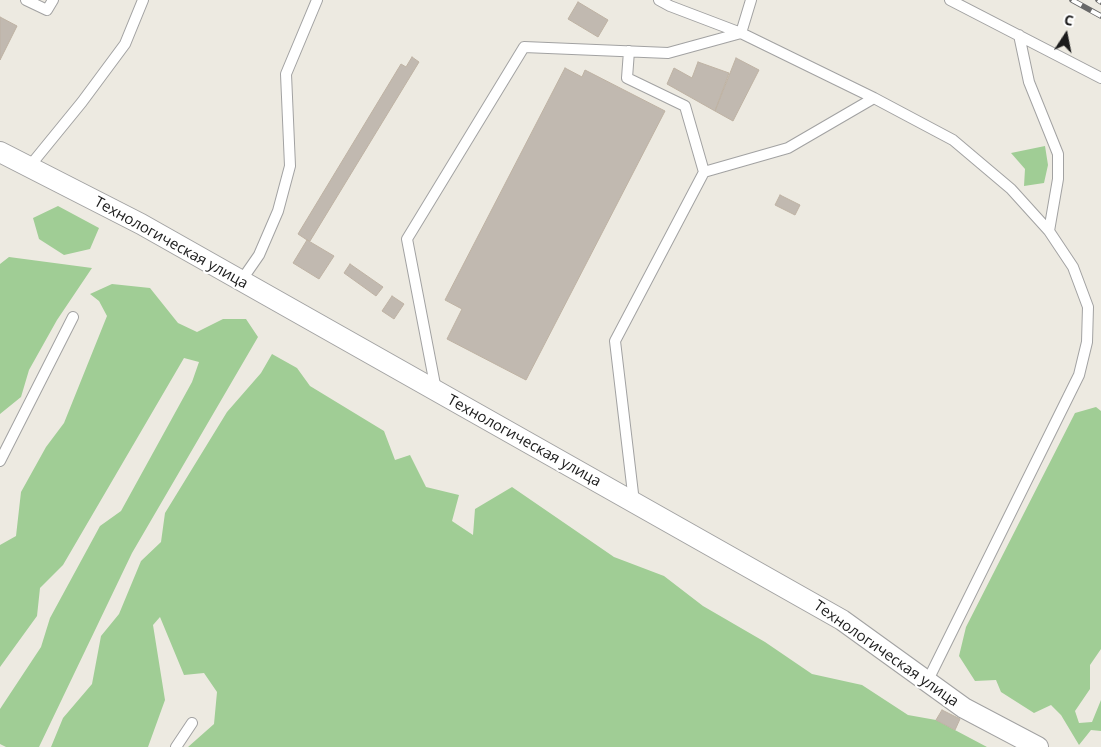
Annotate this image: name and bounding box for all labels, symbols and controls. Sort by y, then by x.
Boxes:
north arrow [1041,10,1091,60]
text: С [1063,10,1075,30]
street label: Технологическая улица [91,193,251,293]
street label: Технологическая улица [444,391,604,491]
street label: Технологическая улица [810,597,962,711]

